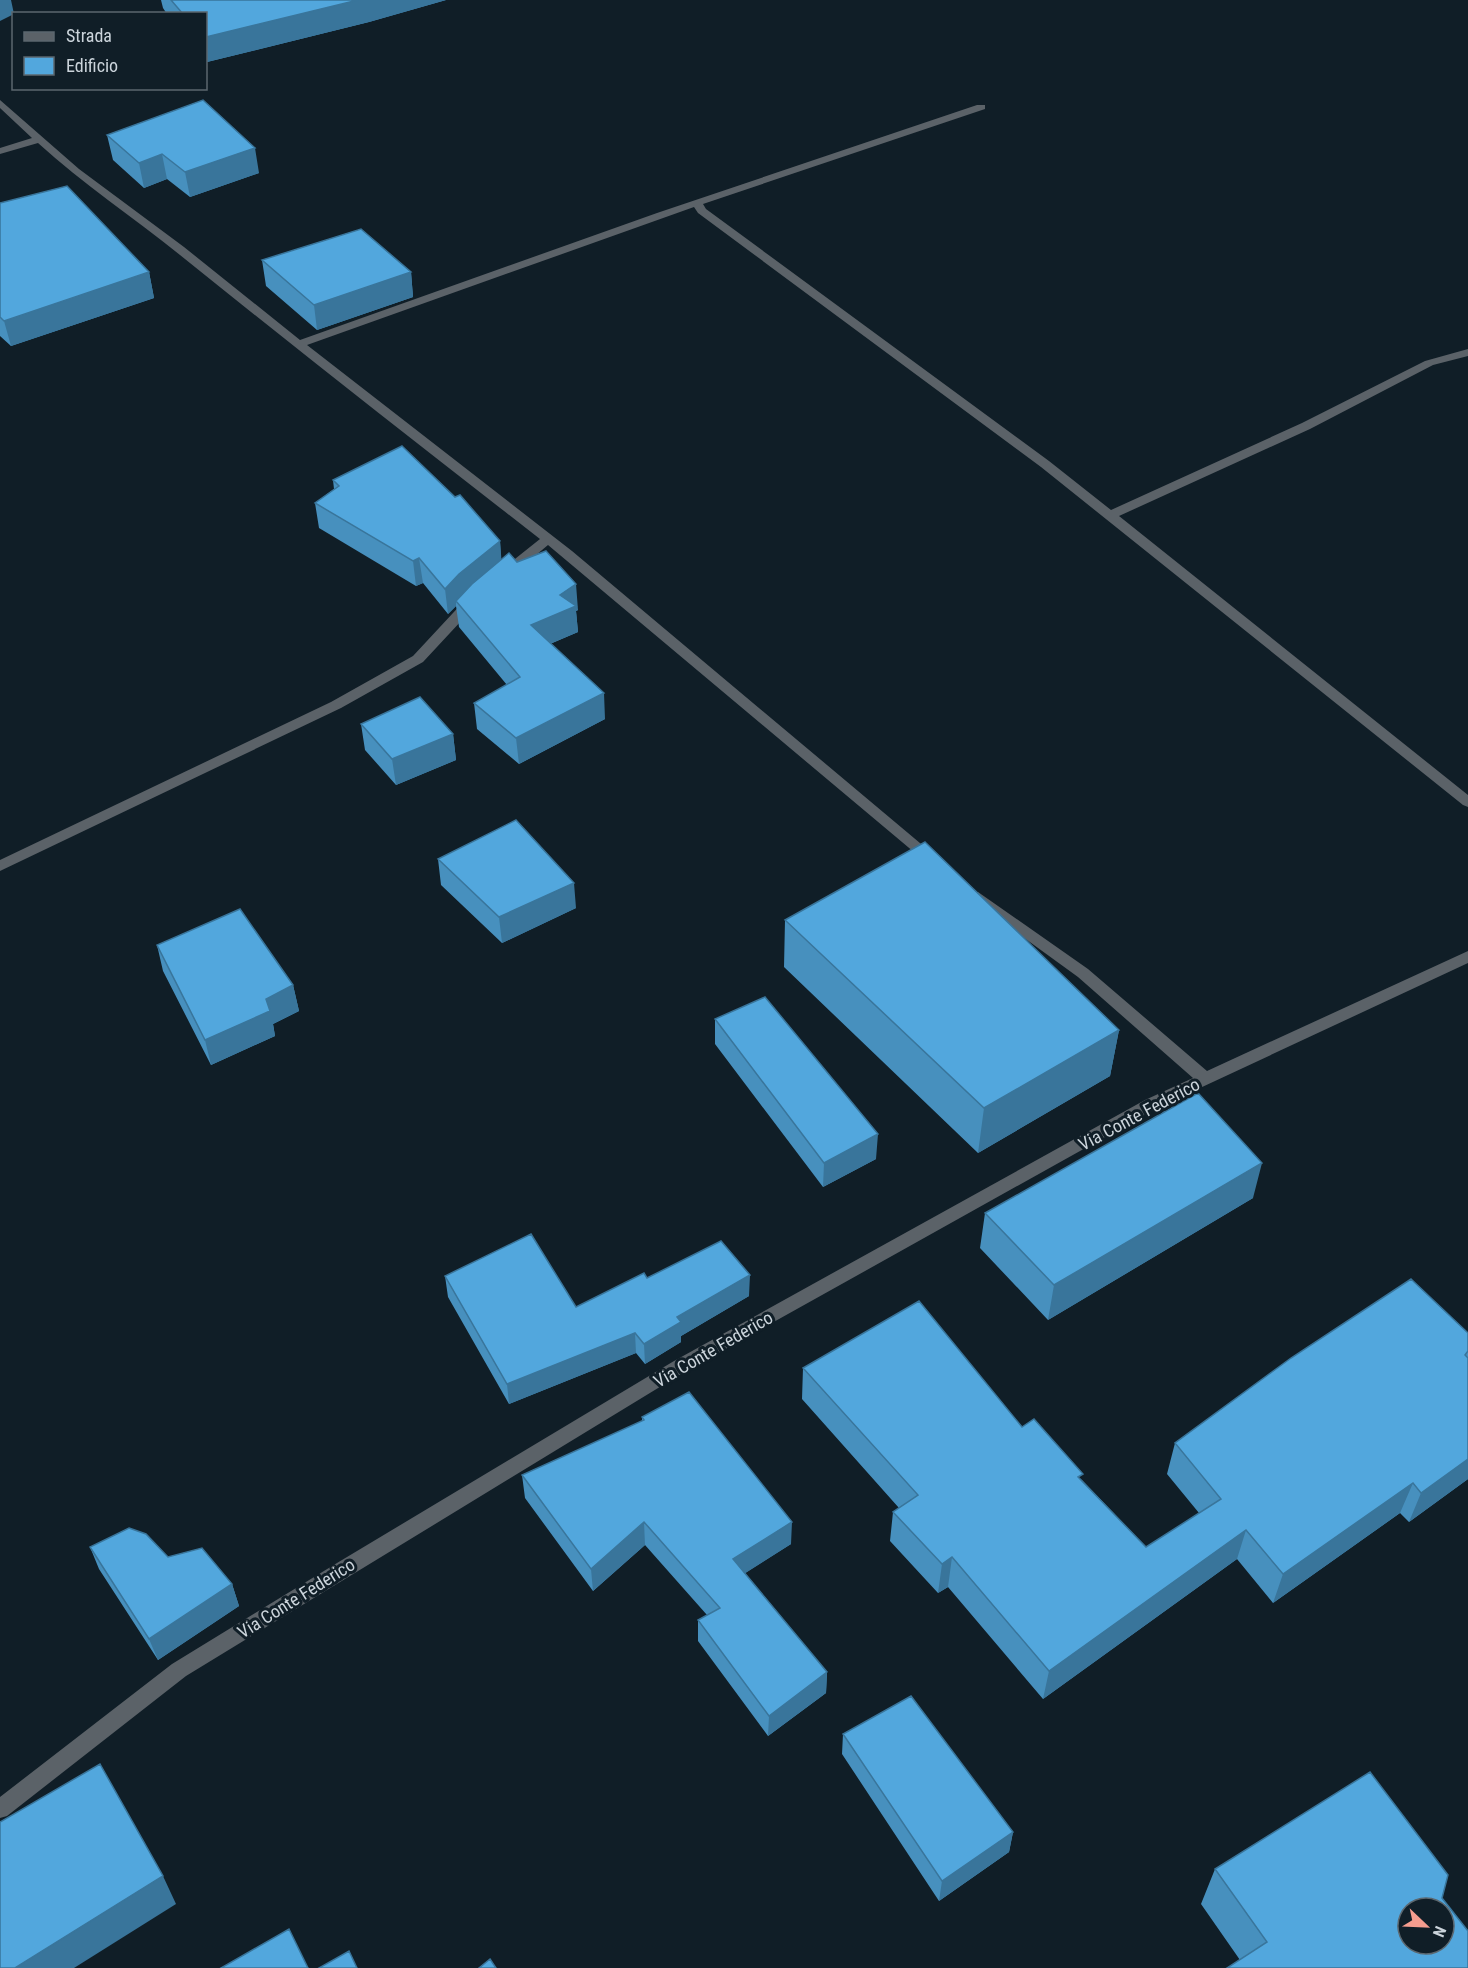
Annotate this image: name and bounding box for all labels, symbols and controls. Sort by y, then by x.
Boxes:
legend [12,12,207,90]
text: Strada [66,25,112,46]
text: Edificio [66,55,118,76]
street label: Via Conte Federico [1075,1073,1203,1155]
street label: Via Conte Federico [650,1306,776,1392]
street label: Via Conte Federico [234,1554,358,1642]
north arrow [1396,1896,1456,1956]
text: N [1429,1923,1450,1940]

